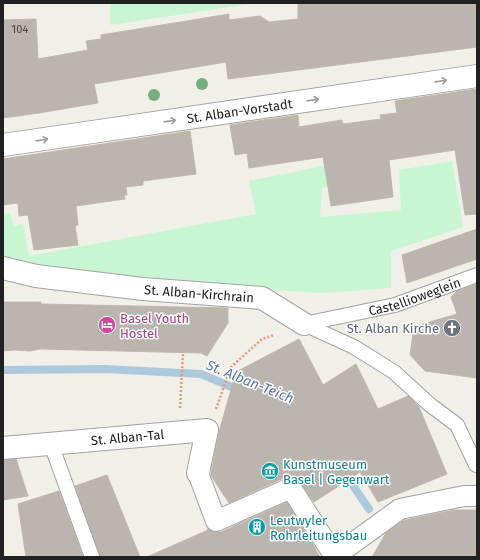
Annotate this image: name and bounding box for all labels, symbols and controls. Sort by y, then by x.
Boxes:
house number: 104 [12,23,29,36]
one-way arrow [434,77,447,85]
street label: St. Alban-Vorstadt [186,95,294,126]
one-way arrow [306,96,319,104]
one-way arrow [163,117,176,125]
one-way arrow [35,136,48,144]
street label: Castellioweglein [367,274,462,318]
street label: St. Alban-Kirchrain [144,282,255,305]
place label: Basel Youth Hostel [120,311,189,341]
hotel icon: Basel Youth Hostel [97,315,117,335]
church icon: St. Alban Kirche [442,318,462,338]
place label: St. Alban Kirche [347,321,439,336]
water label: St. Alban-Teich [203,356,296,407]
street label: St. Alban-Tal [90,426,165,448]
place label: Kunstmuseum Basel | Gegenwart [283,457,390,487]
museum icon: Kunstmuseum Basel | Gegenwart [260,461,280,481]
place label: Leutwyler Rohrleitungsbau [270,513,367,543]
building icon: Leutwyler Rohrleitungsbau [247,517,267,537]

